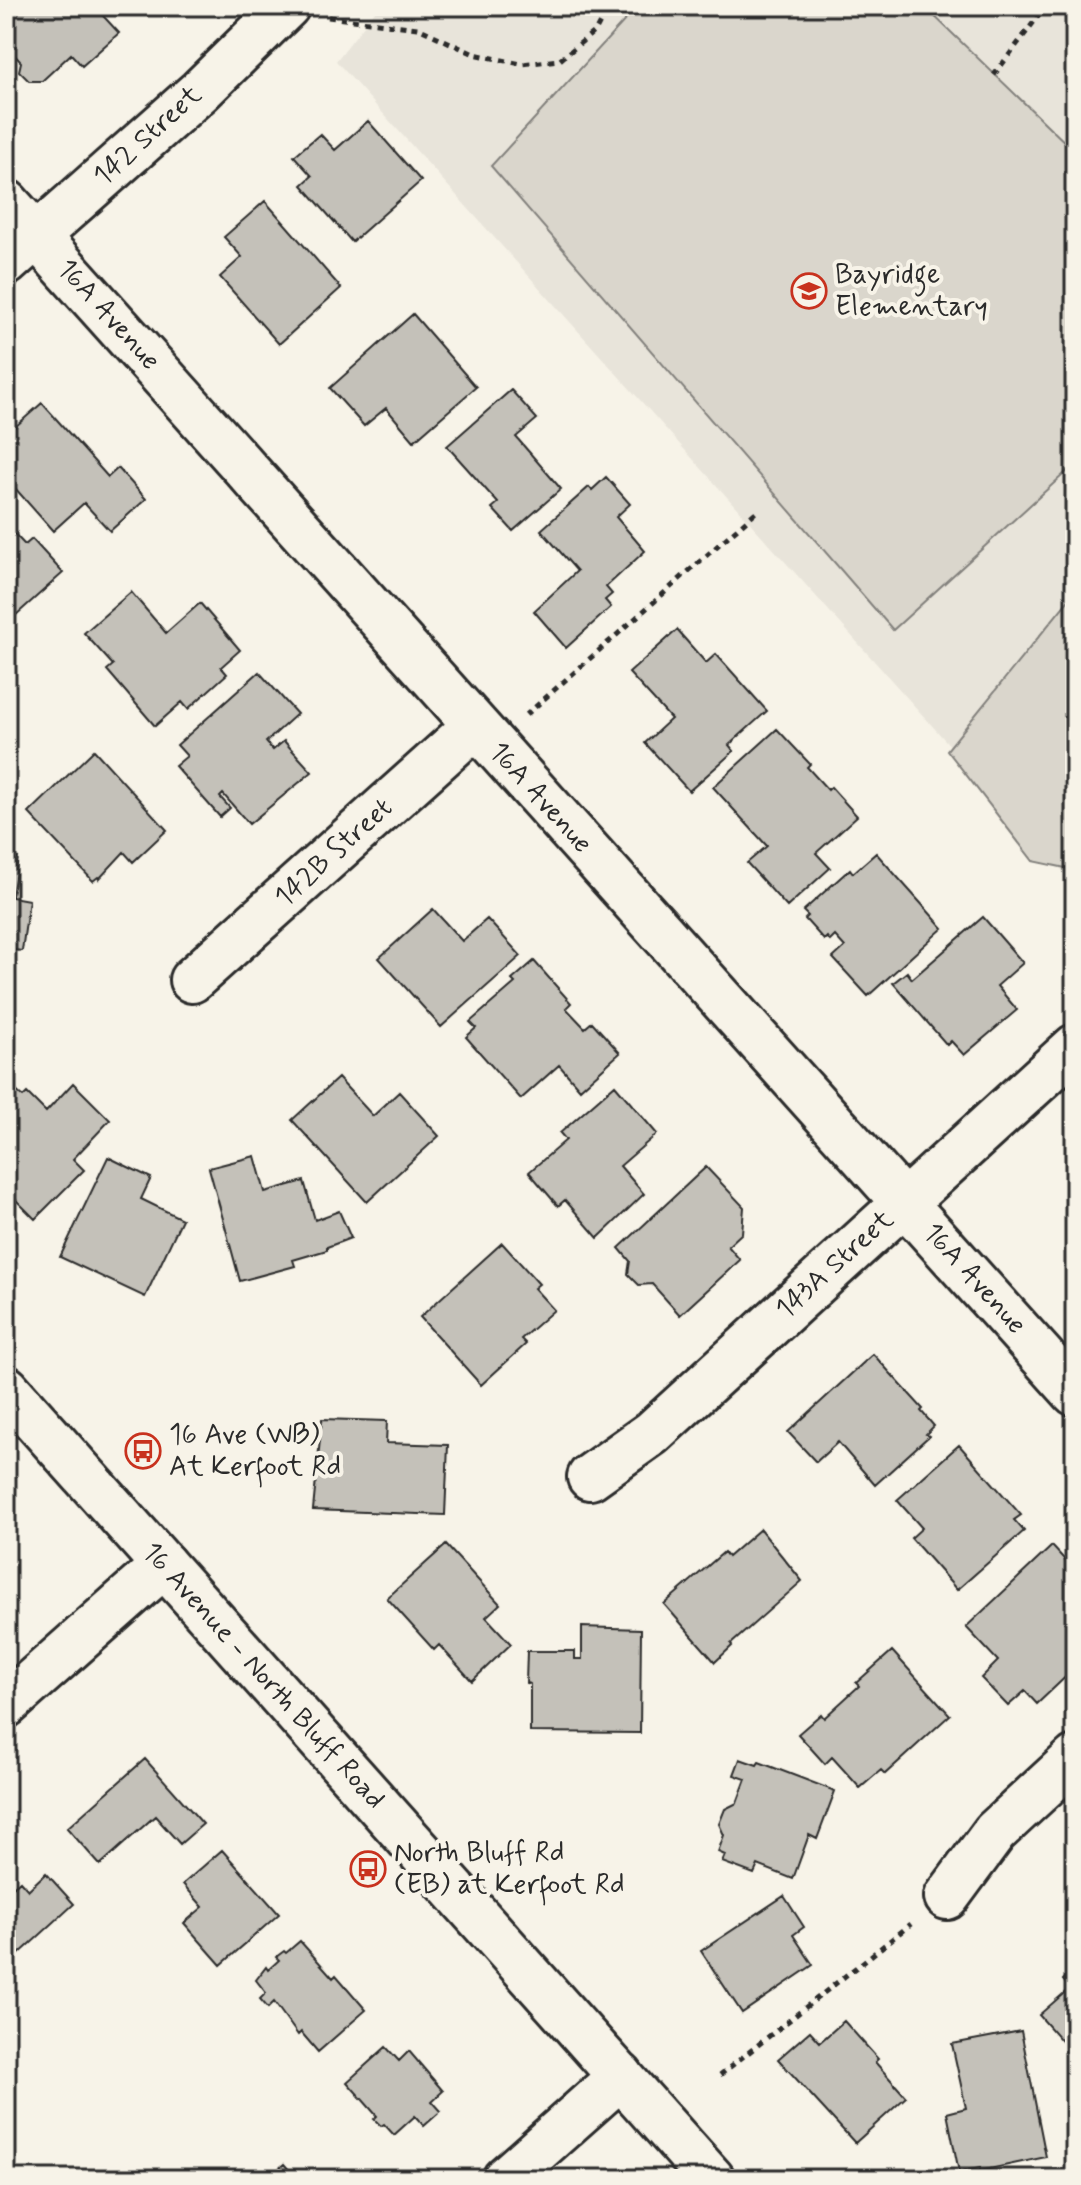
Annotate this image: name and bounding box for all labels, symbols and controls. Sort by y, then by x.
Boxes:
street label: 142 Street [86,77,211,195]
street label: 16A Avenue [48,251,168,379]
place label: Bayridge Elementary [835,257,988,326]
school or university icon: Bayridge Elementary [790,272,828,310]
street label: 16A Avenue [480,734,600,862]
street label: 142B Street [267,790,401,916]
street label: 143A Street [768,1202,902,1328]
street label: 16A Avenue [914,1215,1034,1343]
place label: 16 Ave (WB) At Kerfoot Rd [169,1417,341,1488]
bus stop icon: 16 Ave (WB) At Kerfoot Rd [124,1432,162,1470]
street label: 16 Avenue - North Bluff Road [133,1535,393,1817]
place label: North Bluff Rd (EB) at Kerfoot Rd [394,1835,625,1906]
bus stop icon: North Bluff Rd (EB) at Kerfoot Rd [349,1850,387,1888]

